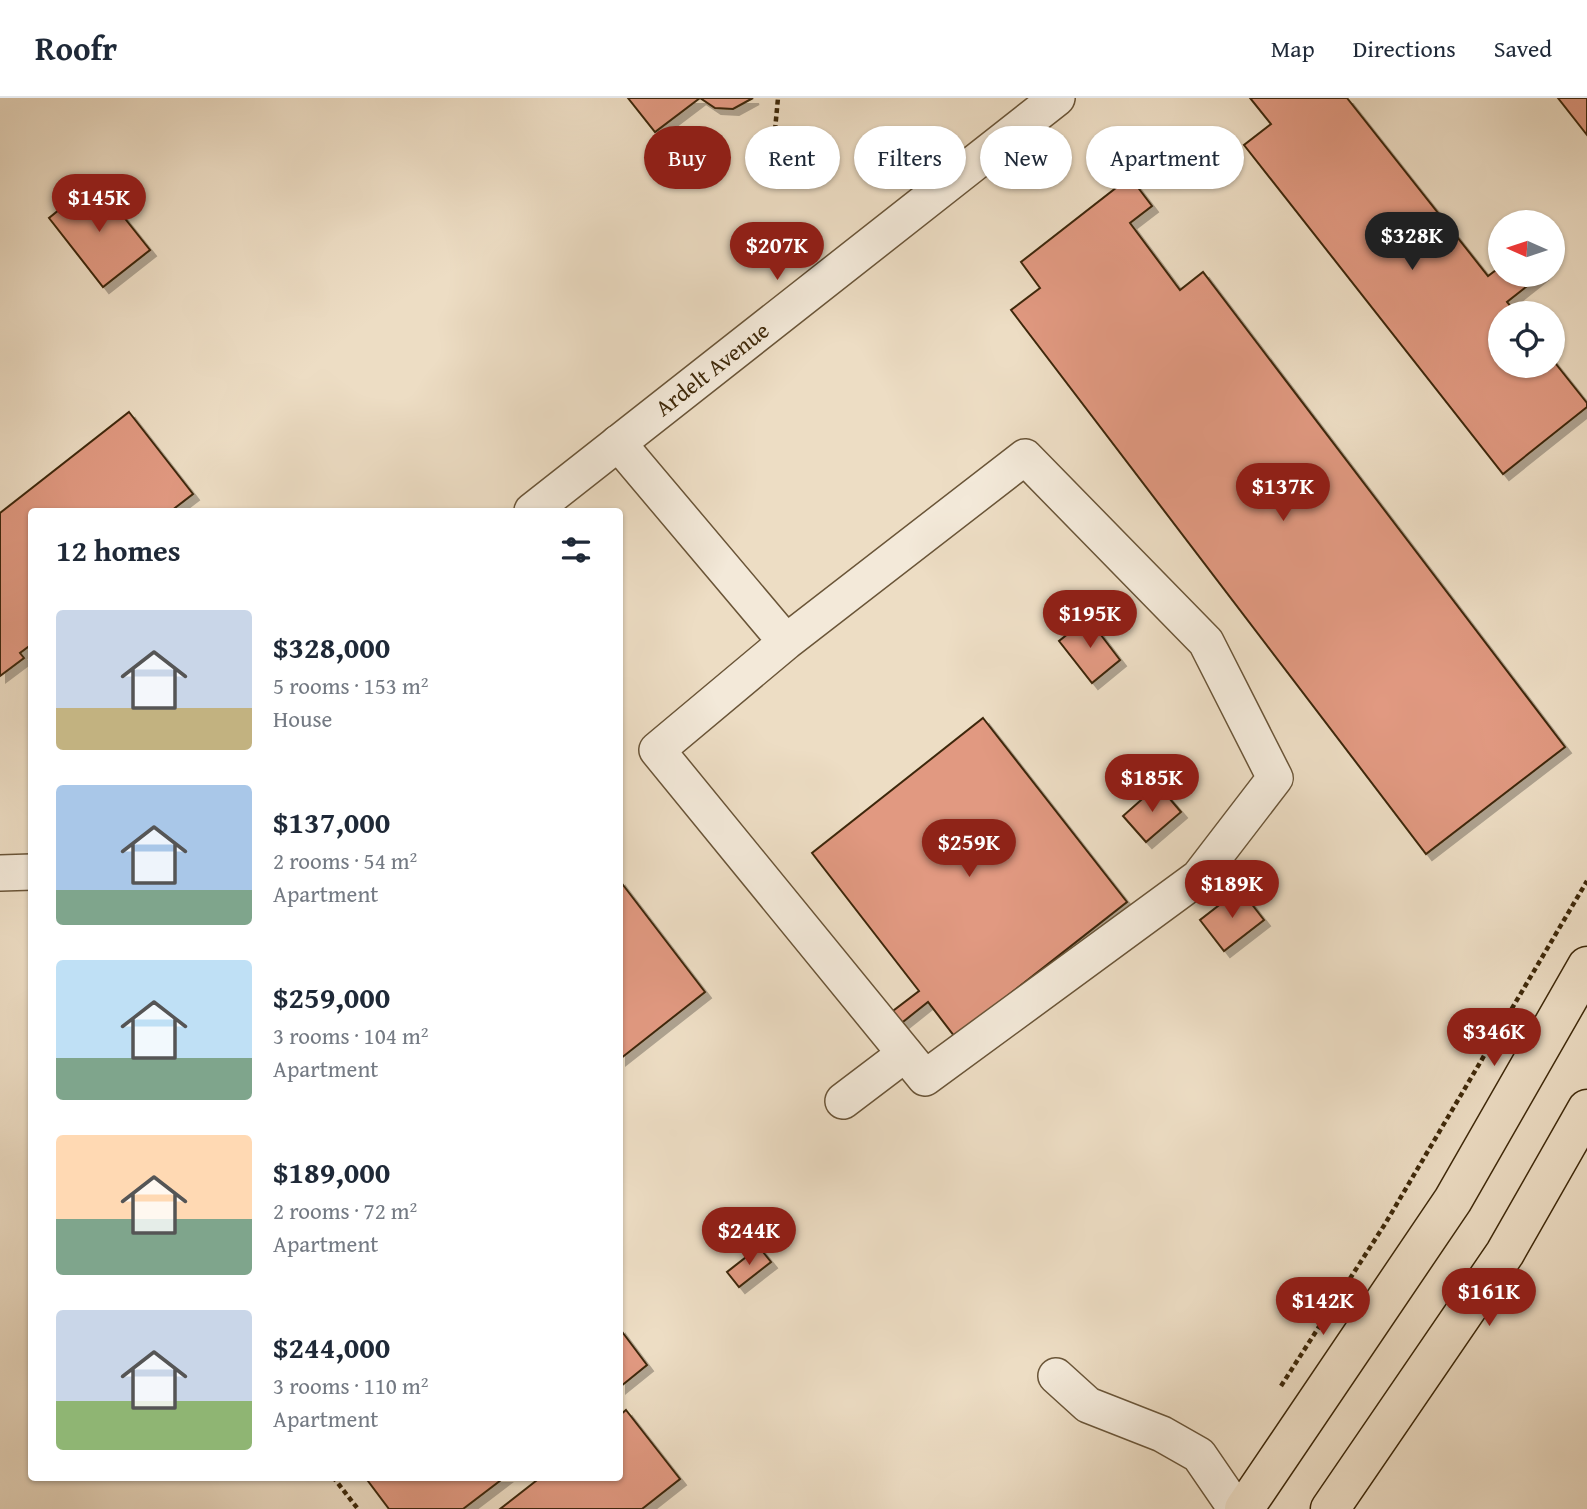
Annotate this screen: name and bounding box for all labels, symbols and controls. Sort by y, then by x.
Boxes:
text: Roofr [35,24,117,72]
text: Map [1271,31,1315,66]
text: Directions [1353,31,1456,66]
text: Saved [1494,31,1552,66]
chip: Buy [644,126,731,189]
chip: Rent [745,126,840,189]
chip: Filters [854,126,966,189]
chip: New [980,126,1072,189]
chip: Apartment [1086,126,1244,189]
pin: $145K [50,174,148,234]
text: $145K [68,180,130,213]
north arrow [1488,210,1564,287]
map controls [1488,210,1565,378]
pin: $328K [1363,212,1461,272]
text: $328K [1381,218,1443,251]
pin: $207K [728,222,826,282]
text: $207K [746,228,808,261]
button: locate [1488,301,1565,378]
street label: Ardelt Avenue [648,314,776,424]
pin: $137K [1234,464,1332,523]
text: $137K [1252,469,1314,502]
text: 12 homes [56,528,181,572]
icon: filters [557,531,595,569]
pin: $195K [1041,590,1139,650]
text: $195K [1059,596,1121,629]
text: $328,000 [273,625,390,669]
icon: home [112,638,196,722]
text: 5 rooms · 153 m² [273,669,428,702]
text: House [273,702,332,735]
pin: $185K [1103,754,1201,814]
text: $185K [1121,760,1183,793]
text: $137,000 [273,800,390,844]
icon: home [112,813,196,897]
pin: $259K [920,820,1018,879]
text: $259K [938,825,1000,858]
text: 2 rooms · 54 m² [273,844,417,877]
pin: $189K [1183,860,1281,920]
text: $189K [1201,866,1263,899]
text: Apartment [273,877,378,910]
text: $259,000 [273,975,390,1019]
icon: home [112,988,196,1072]
pin: $346K [1445,1009,1543,1068]
text: $346K [1463,1014,1525,1047]
text: 3 rooms · 104 m² [273,1019,428,1052]
text: Apartment [273,1052,378,1085]
text: $189,000 [273,1150,390,1194]
icon: home [112,1163,196,1247]
text: 2 rooms · 72 m² [273,1194,417,1227]
pin: $244K [700,1208,798,1267]
text: $244K [718,1213,780,1246]
text: Apartment [273,1227,378,1260]
pin: $161K [1440,1268,1538,1328]
text: $161K [1458,1274,1520,1307]
pin: $142K [1274,1278,1372,1337]
text: $142K [1292,1283,1354,1316]
text: $244,000 [273,1325,390,1369]
icon: home [112,1338,196,1422]
text: 3 rooms · 110 m² [273,1369,428,1402]
text: Apartment [273,1402,378,1435]

